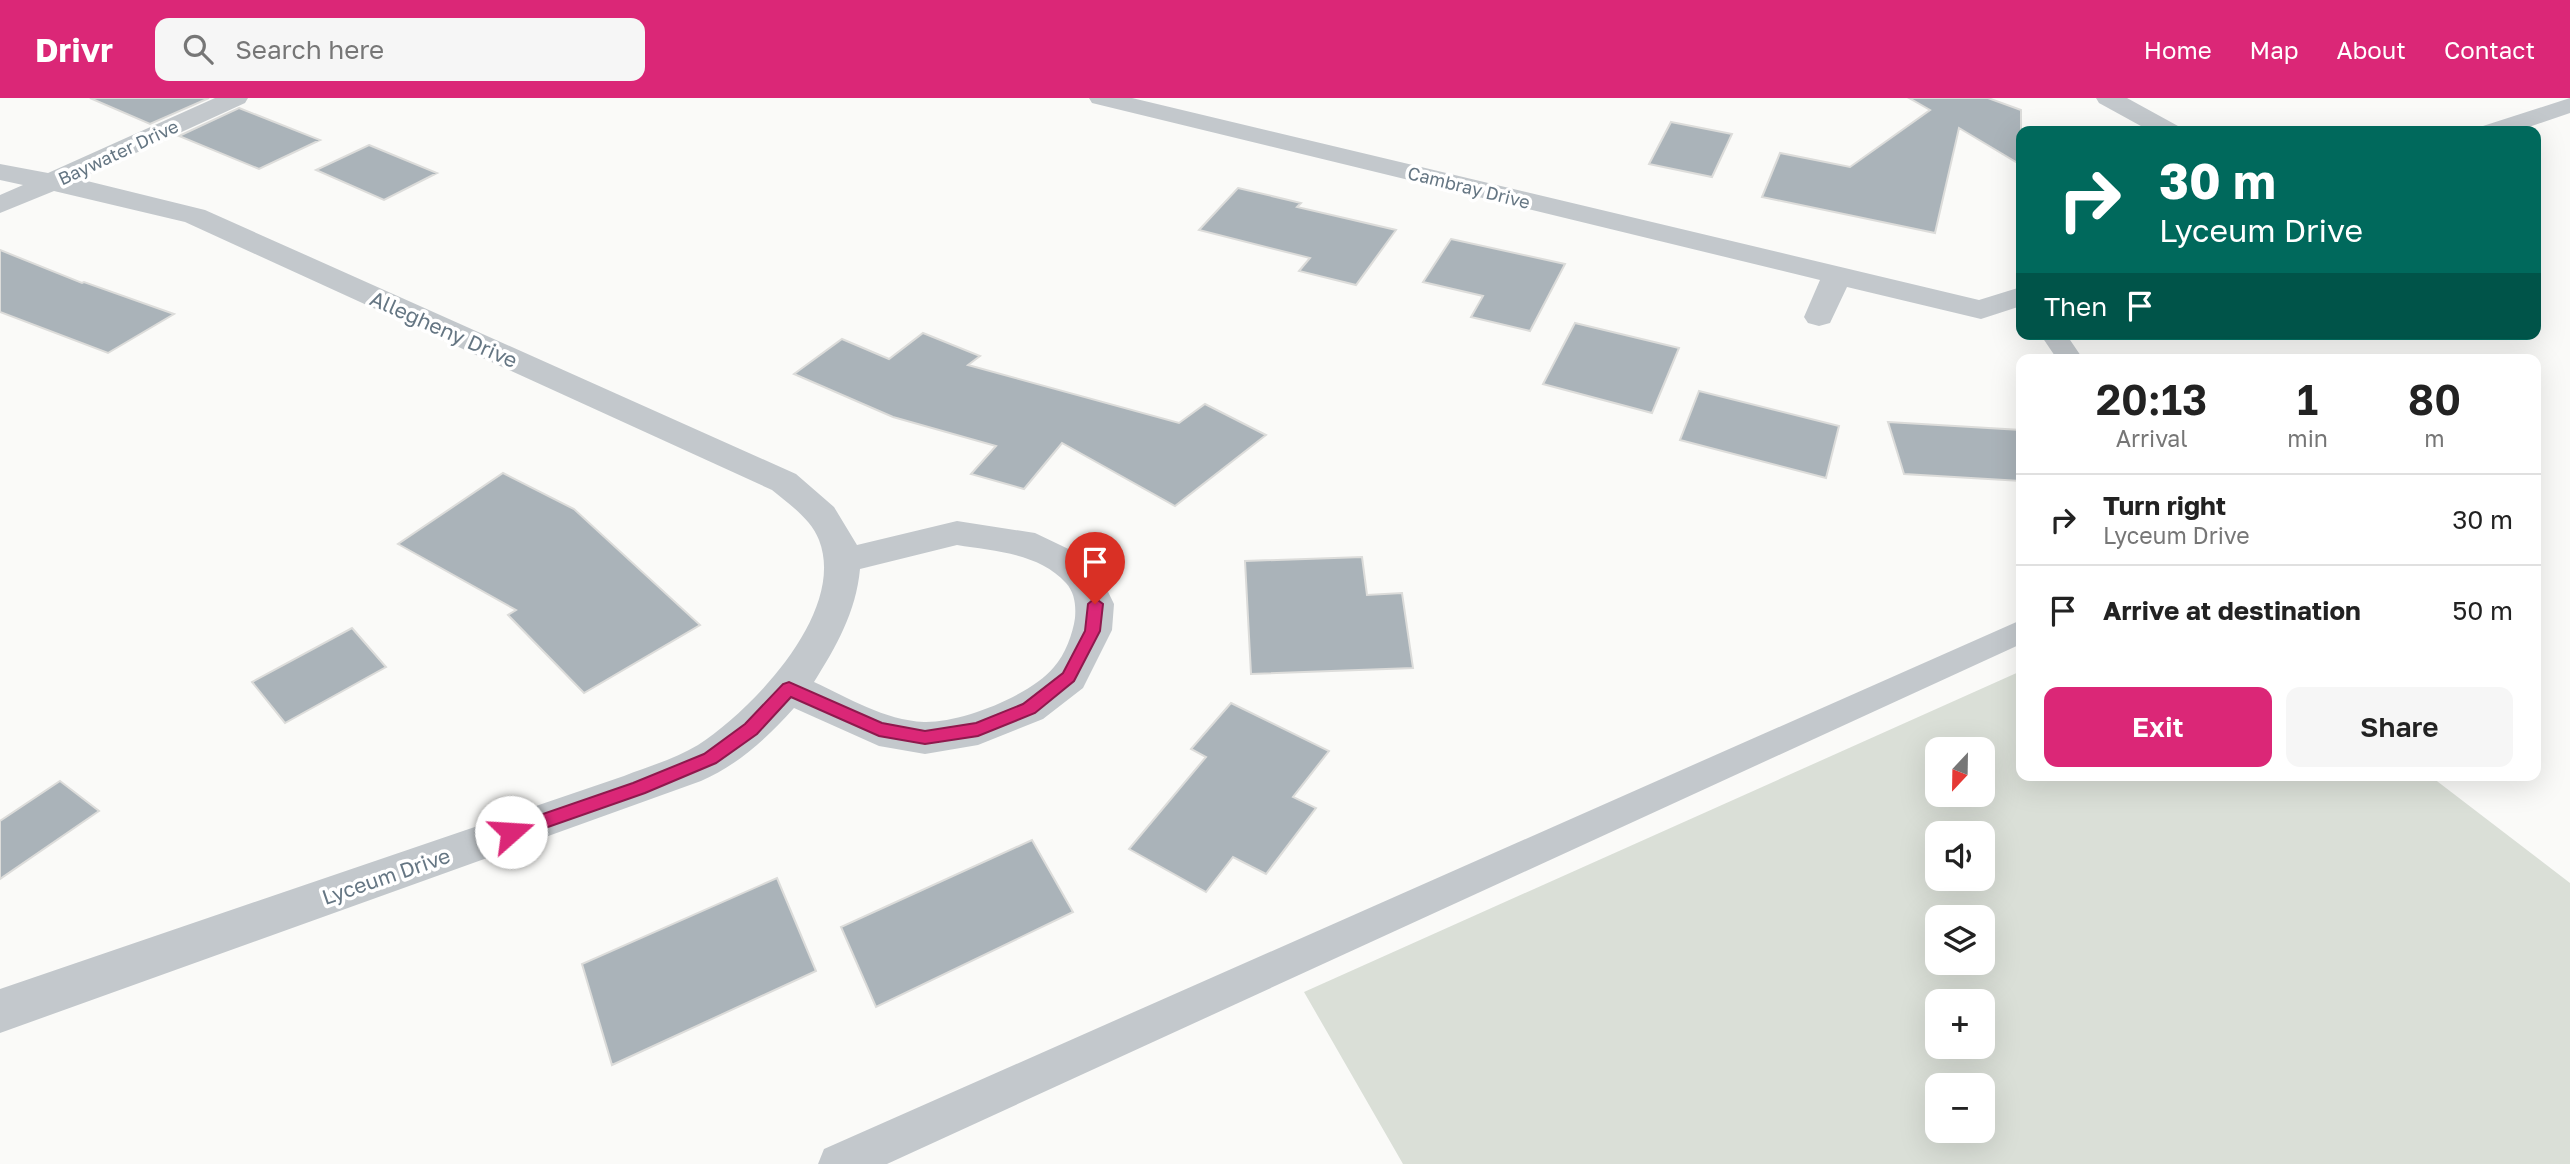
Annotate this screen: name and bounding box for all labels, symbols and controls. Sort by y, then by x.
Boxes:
search box [155,18,645,81]
text: Drivr [35,30,113,69]
icon: search [179,30,217,68]
text: Search here [235,34,384,65]
text: Home [2144,35,2212,64]
text: Map [2250,35,2299,64]
text: About [2337,35,2406,64]
text: Contact [2444,35,2535,64]
street label: Baywater Drive [54,114,182,190]
text: 30 m [2159,151,2276,210]
icon: right [2044,154,2135,245]
street label: Cambray Drive [1406,161,1532,213]
text: Lyceum Drive [2159,211,2363,249]
street label: Allegheny Drive [366,285,522,373]
icon: arrive [2121,287,2159,325]
text: Then [2044,291,2107,322]
text: 20:13 [2096,374,2207,424]
text: 1 [2297,374,2318,424]
text: 80 [2408,374,2461,424]
text: Arrival [2116,424,2188,452]
text: min [2287,424,2328,452]
text: m [2424,424,2445,452]
text: Turn right [2103,490,2226,521]
icon: right [2044,501,2082,539]
text: 30 m [2452,504,2513,535]
text: Lyceum Drive [2103,521,2250,549]
pin [1065,532,1125,604]
icon: arrive [1076,543,1114,581]
icon: arrive [2044,592,2082,630]
text: Arrive at destination [2103,595,2361,626]
text: 50 m [2452,595,2513,626]
button: Exit [2044,687,2272,767]
button: Share [2286,687,2513,767]
north arrow [1925,737,1995,807]
map controls [1925,737,1995,1143]
position arrow [474,795,548,869]
button: sound [1925,821,1995,891]
street label: Lyceum Drive [318,842,454,910]
button: layers [1925,905,1995,975]
button: + [1925,989,1995,1059]
button: − [1925,1073,1995,1143]

